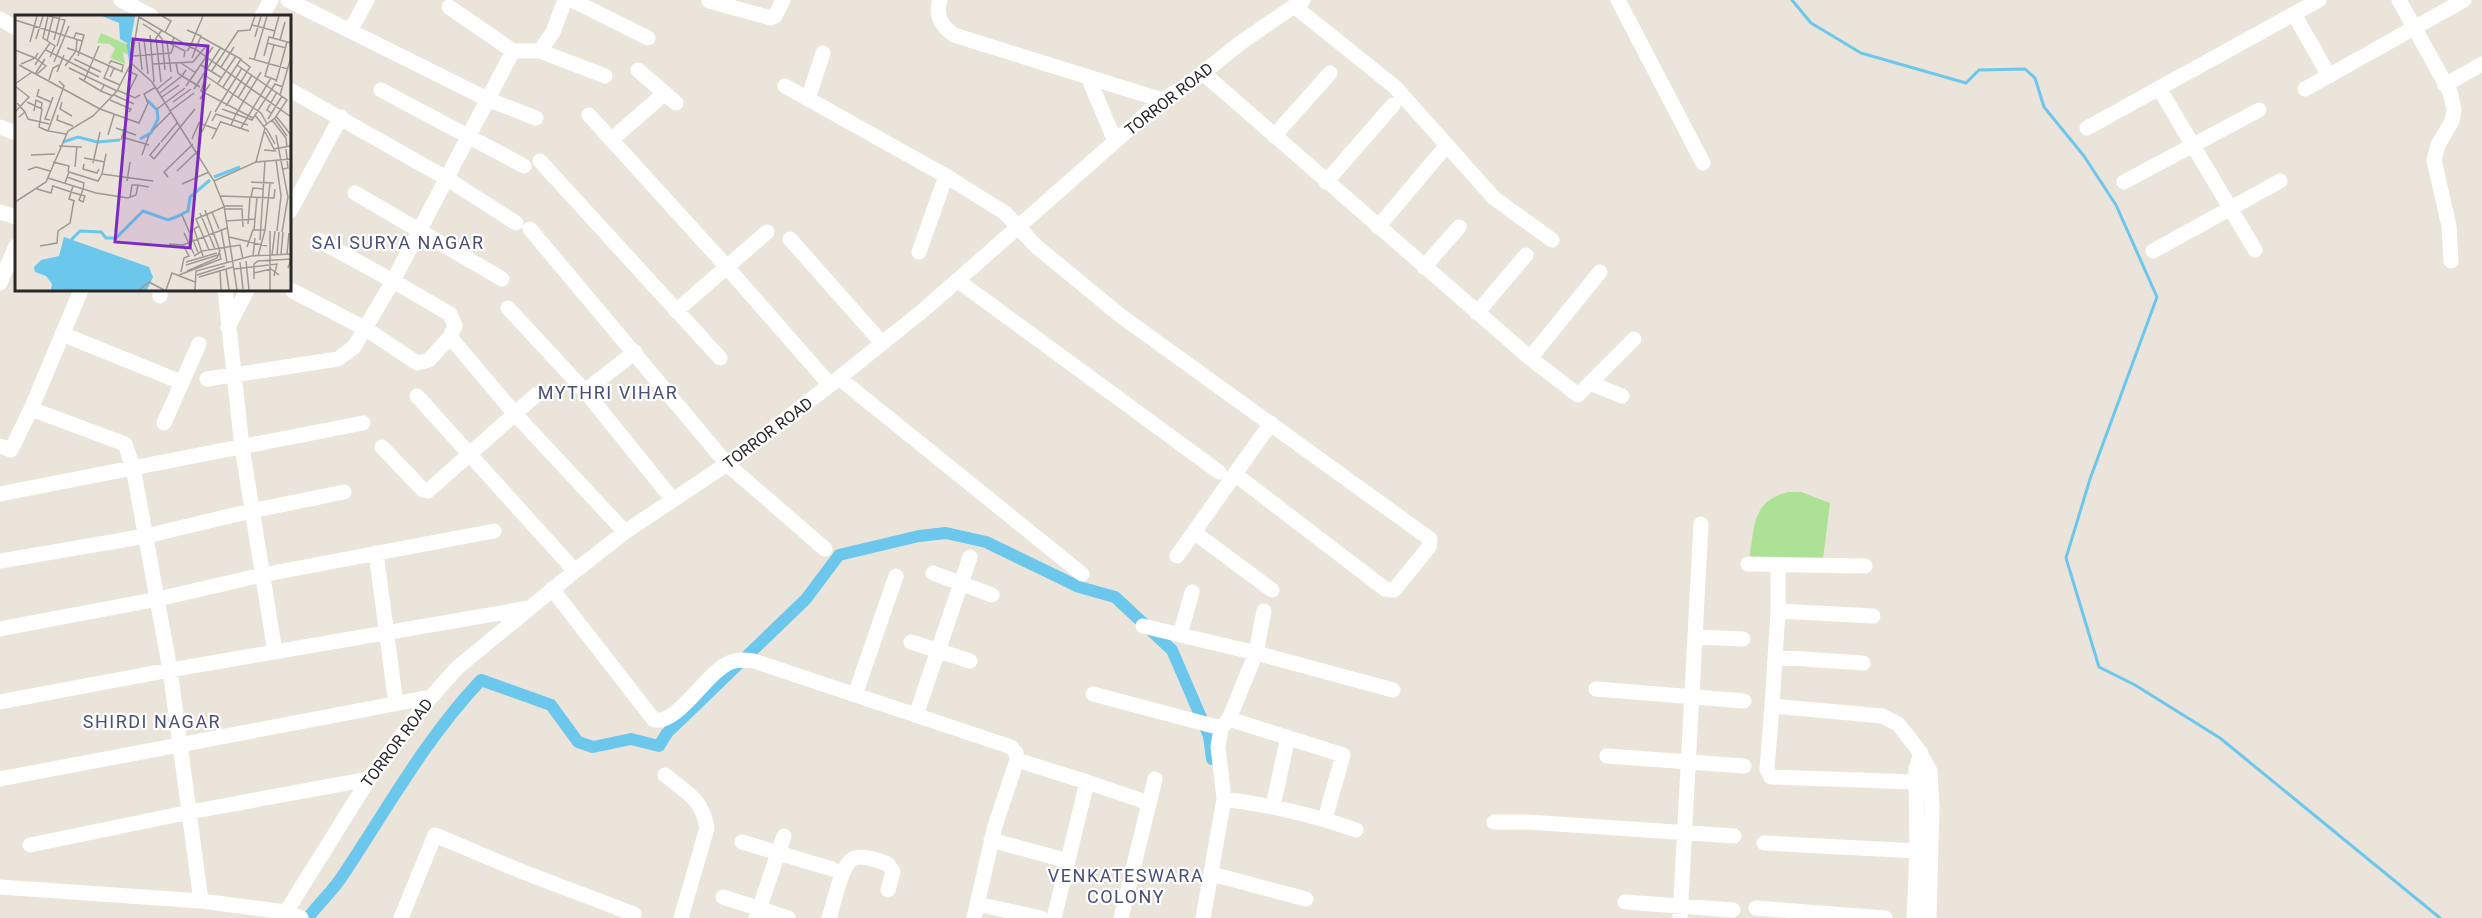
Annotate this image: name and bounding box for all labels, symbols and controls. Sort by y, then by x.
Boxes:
inset map [15,15,291,291]
street label: TORROR ROAD [1121,59,1217,139]
district label: SAI SURYA NAGAR [311,232,485,253]
district label: MYTHRI VIHAR [538,382,678,403]
street label: TORROR ROAD [720,393,816,473]
street label: TORROR ROAD [357,695,437,791]
district label: SHIRDI NAGAR [83,711,221,732]
district label: VENKATESWARA COLONY [1048,865,1204,907]

